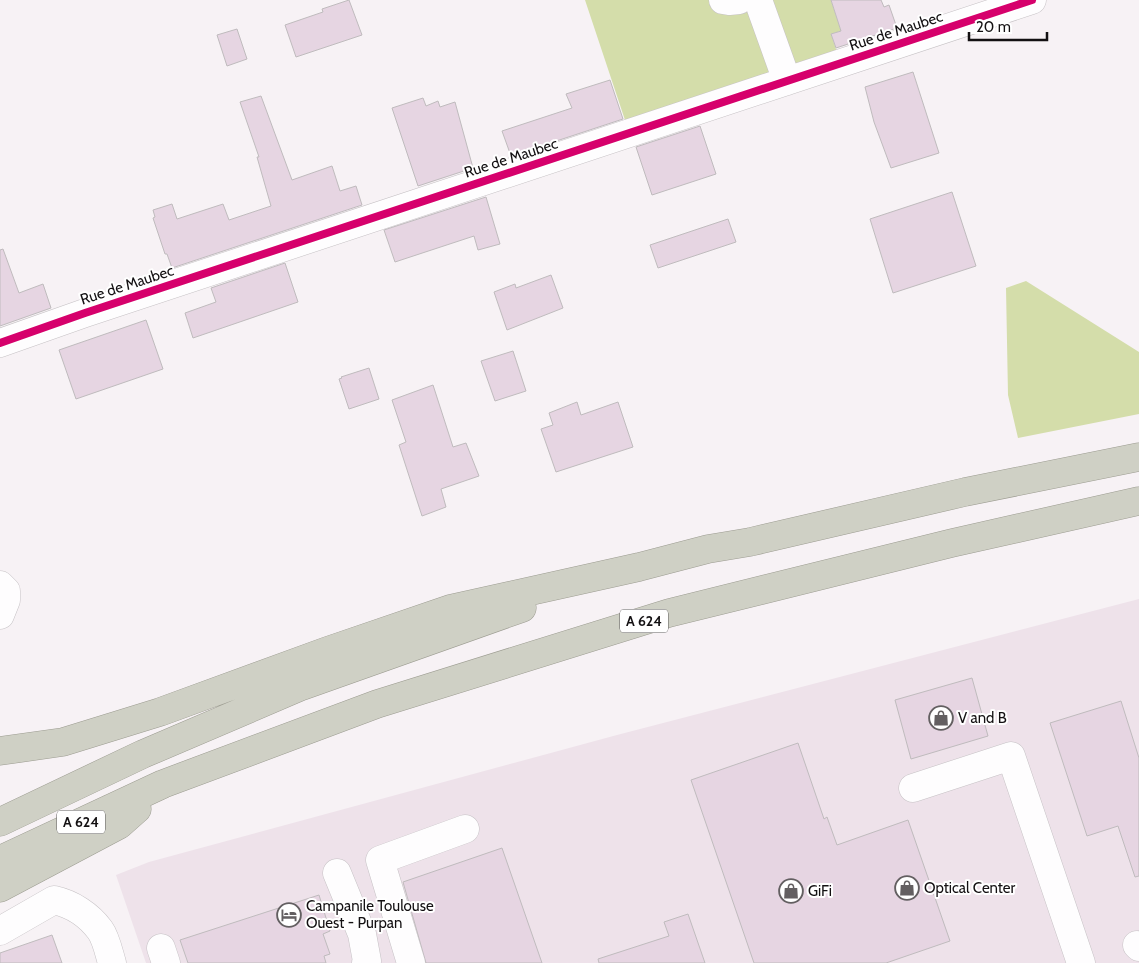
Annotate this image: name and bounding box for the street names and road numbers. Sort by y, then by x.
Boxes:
street label: Rue de Maubec [847,7,945,55]
street label: Rue de Maubec [462,134,560,182]
street label: Rue de Maubec [78,261,176,309]
road number: A 624 [620,610,668,632]
road number: A 624 [57,810,105,834]

